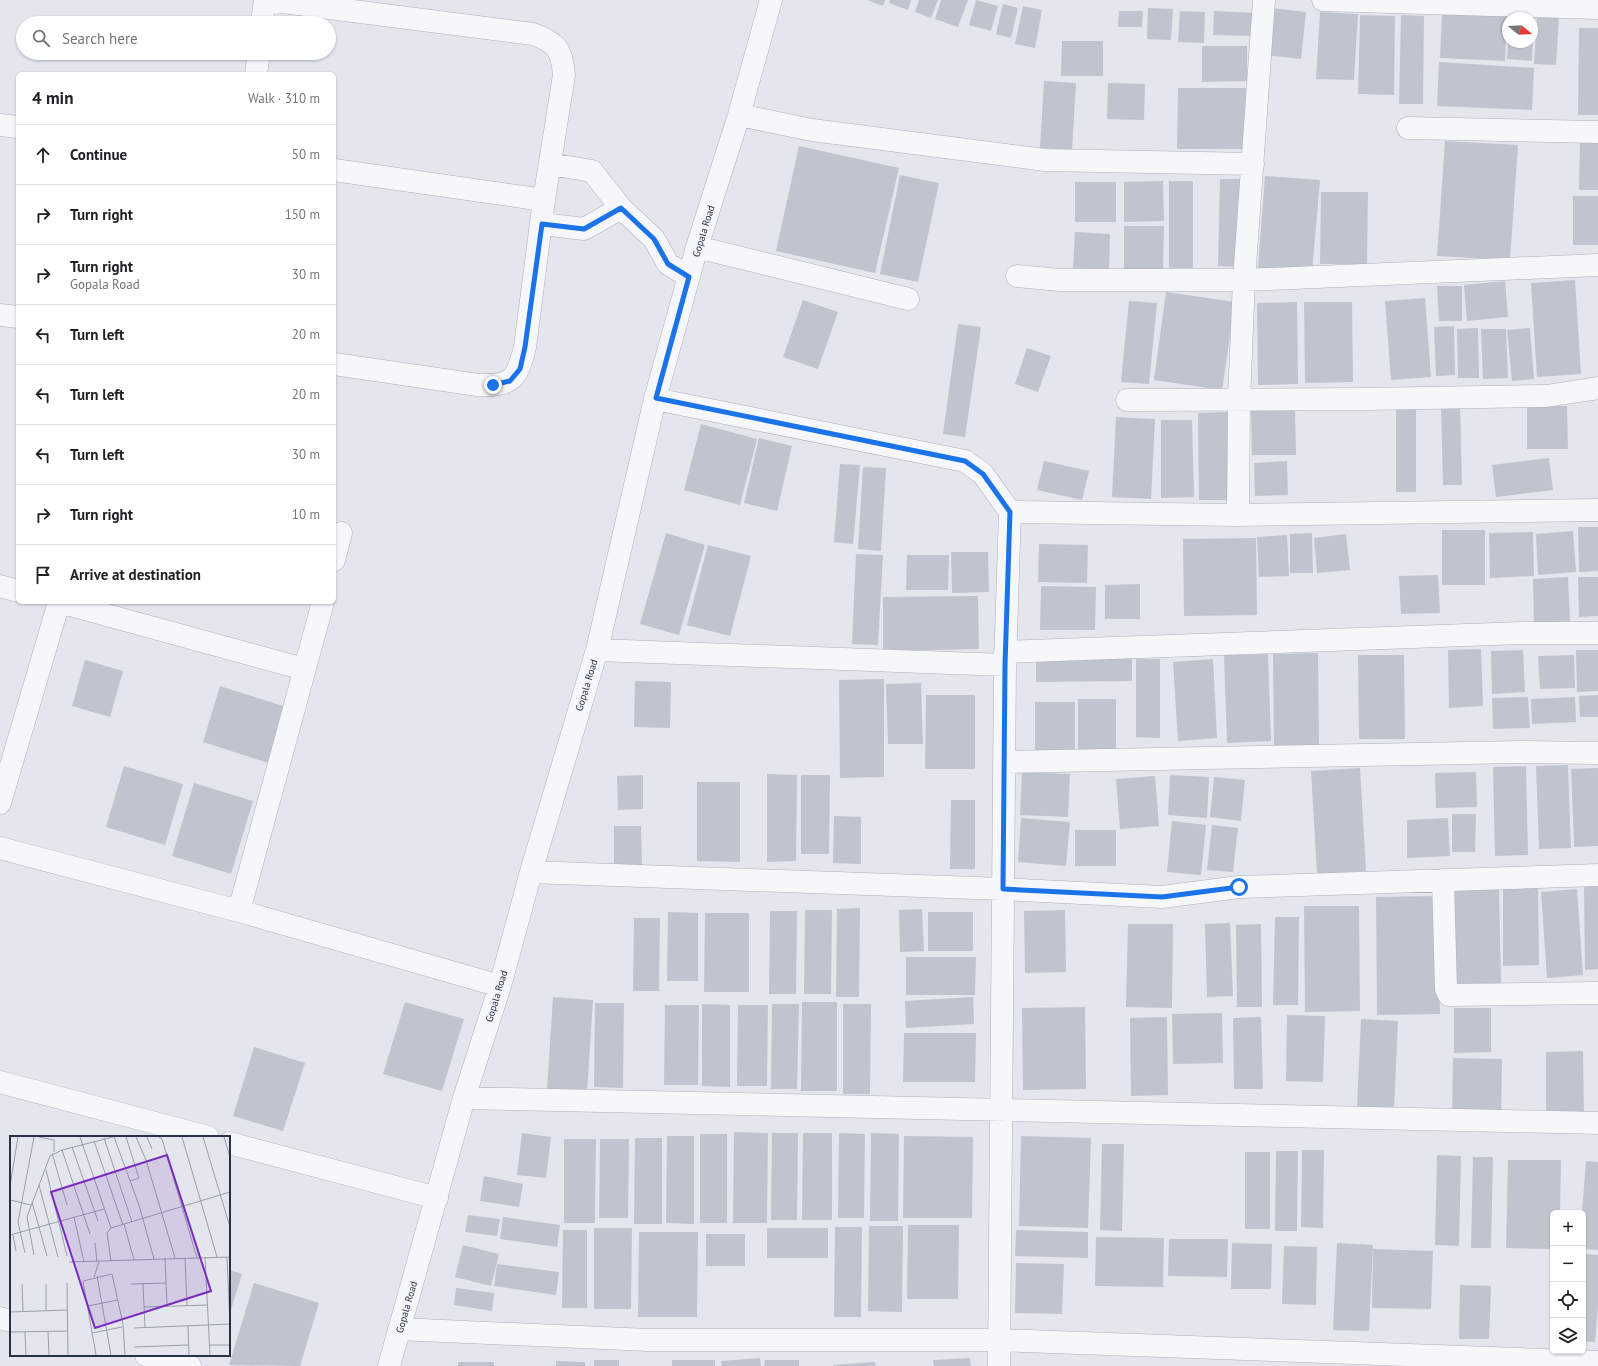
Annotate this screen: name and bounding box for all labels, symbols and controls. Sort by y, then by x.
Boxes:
north arrow [1502,12,1538,48]
search box [16,16,336,60]
icon: search [30,27,52,49]
text: Search here [62,29,138,48]
text: 4 min [32,87,73,109]
text: Walk · 310 m [248,90,320,107]
icon: ahead [32,144,54,166]
text: Continue [70,145,127,164]
text: 50 m [292,146,320,163]
icon: right [32,204,54,226]
street label: Gopala Road [689,204,718,259]
text: Turn right [70,205,133,224]
text: 150 m [285,206,320,223]
text: Turn right [70,257,133,276]
icon: right [32,264,54,286]
text: 30 m [292,266,320,283]
text: Gopala Road [70,276,140,293]
icon: left [32,324,54,346]
text: Turn left [70,325,124,344]
text: 20 m [292,326,320,343]
route end [484,376,502,394]
icon: left [32,384,54,406]
text: Turn left [70,385,124,404]
text: 20 m [292,386,320,403]
icon: left [32,444,54,466]
text: Turn left [70,445,124,464]
text: 30 m [292,446,320,463]
icon: right [32,504,54,526]
text: Turn right [70,505,133,524]
text: 10 m [292,506,320,523]
icon: arrive [32,564,54,586]
text: Arrive at destination [70,565,201,584]
street label: Gopala Road [572,658,601,713]
route start [1230,878,1248,896]
street label: Gopala Road [482,969,511,1024]
inset map [10,1136,230,1356]
map controls [1550,1210,1586,1354]
button: + [1550,1210,1586,1246]
button: − [1550,1246,1586,1282]
street label: Gopala Road [393,1280,420,1335]
button: locate [1550,1282,1586,1318]
button: layers [1550,1318,1586,1354]

